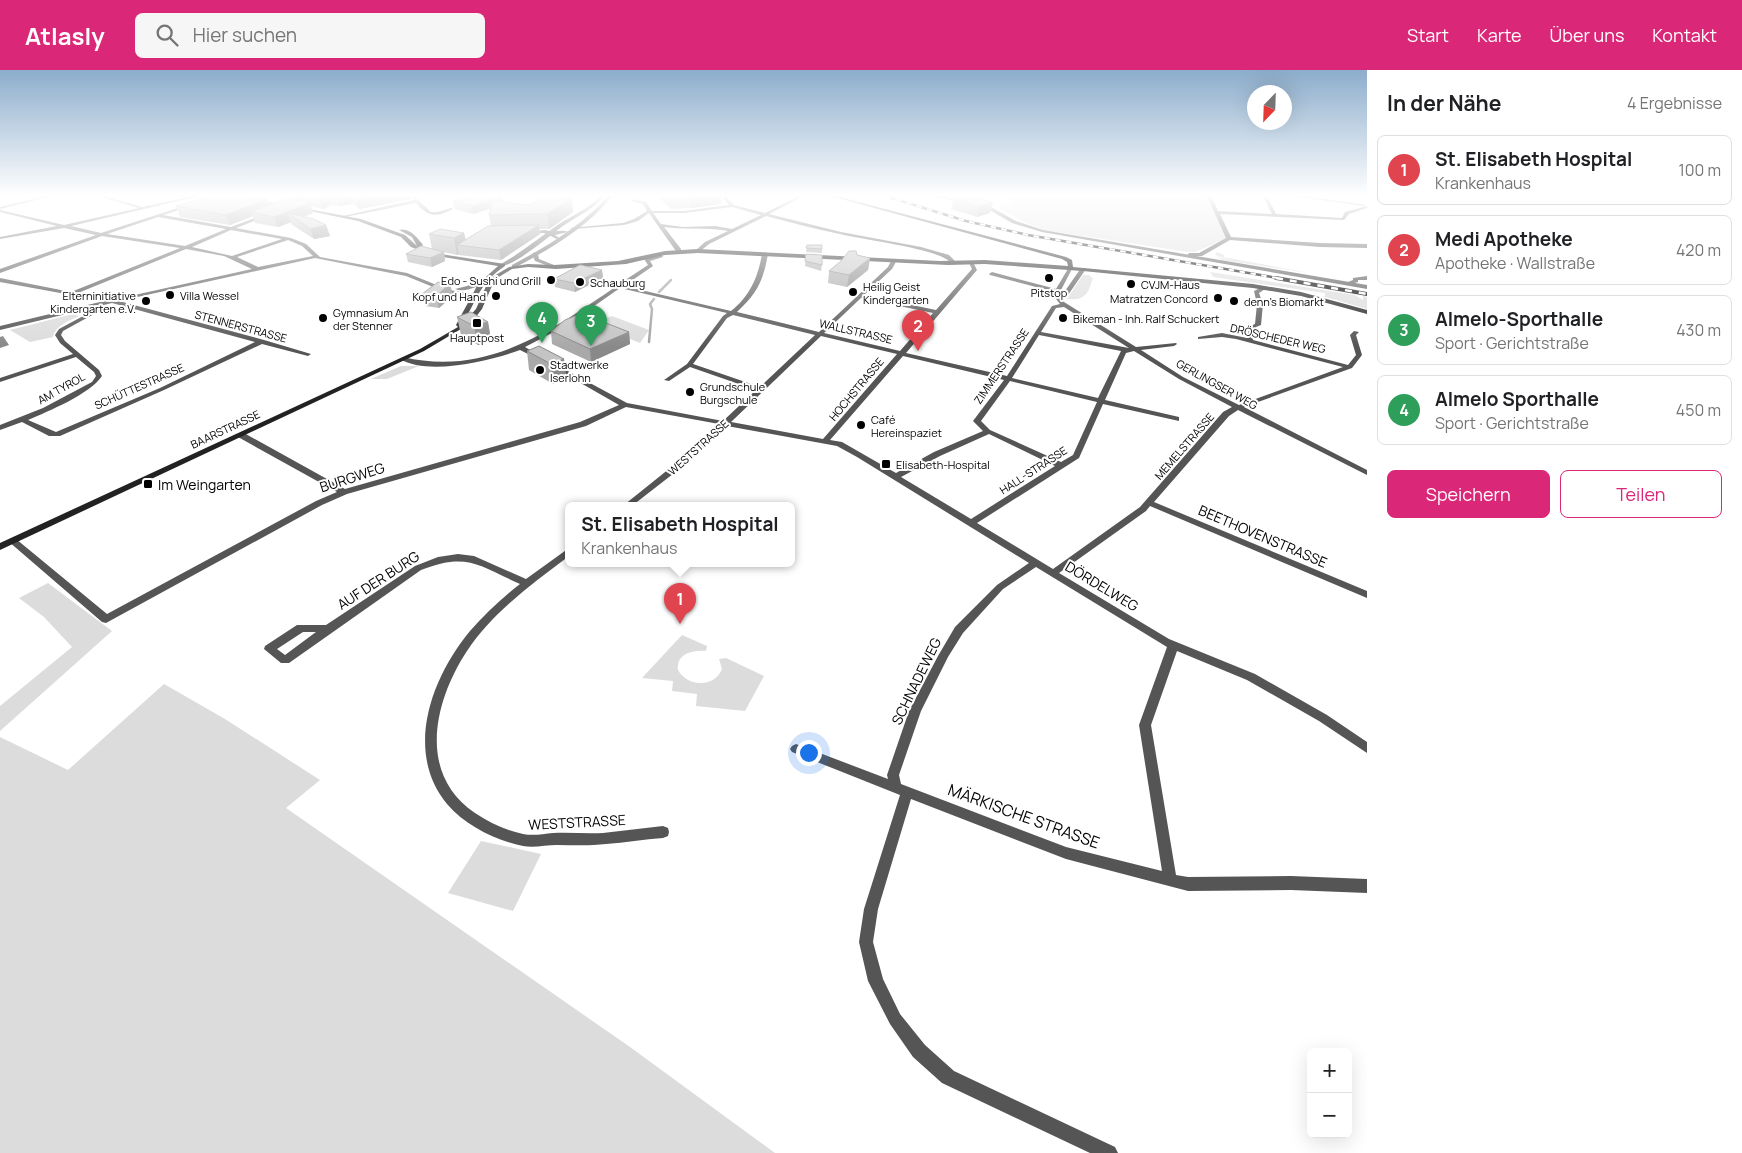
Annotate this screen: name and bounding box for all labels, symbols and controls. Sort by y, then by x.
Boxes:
search box [135,13,485,58]
text: Atlasly [25,19,105,52]
icon: search [153,21,181,49]
text: Hier suchen [193,22,297,48]
text: Start [1407,23,1449,47]
text: Karte [1477,23,1522,47]
text: Über uns [1550,23,1624,47]
text: Kontakt [1652,23,1717,47]
north arrow [1247,85,1292,130]
text: In der Nähe [1387,89,1501,117]
text: 4 Ergebnisse [1627,92,1722,114]
text: St. Elisabeth Hospital [1435,146,1632,172]
text: 1 [1400,159,1408,181]
text: 100 m [1678,159,1721,181]
text: Krankenhaus [1435,172,1531,194]
text: Medi Apotheke [1435,226,1573,252]
text: 2 [1399,239,1409,261]
text: 420 m [1676,239,1721,261]
text: Apotheke · Wallstraße [1435,252,1595,274]
marker: Pitstop [1043,272,1055,284]
place label: Edo - Sushi und Grill [441,273,541,288]
marker: Edo - Sushi und Grill [545,274,557,286]
place label: Schauburg [590,275,645,290]
marker: Schauburg [574,276,586,288]
place label: CVJM-Haus [1141,277,1200,292]
marker: CVJM-Haus [1125,278,1137,290]
place label: Heilig Geist Kindergarten [863,279,929,307]
place label: Pitstop [1031,285,1068,300]
marker: Heilig Geist Kindergarten [847,286,859,298]
place label: Elterninitiative Kindergarten e.V. [50,288,137,316]
place label: Villa Wessel [180,288,239,303]
marker: Villa Wessel [164,289,176,301]
place label: Kopf und Hand [412,289,486,304]
marker: Kopf und Hand [490,290,502,302]
place label: Matratzen Concord [1110,291,1208,306]
marker: Matratzen Concord [1212,292,1224,304]
place label: denn's Biomarkt [1244,294,1324,309]
marker: Elterninitiative Kindergarten e.V. [140,295,152,307]
marker: denn's Biomarkt [1228,295,1240,307]
pin: 4 [526,302,558,343]
place label: Gymnasium An der Stenner [333,305,408,333]
pin: 3 [575,305,607,346]
street label: STENNERSTRASSE [193,306,289,346]
text: Almelo-Sporthalle [1435,306,1603,332]
pin: 2 [902,310,934,351]
place label: Bikeman - Inh. Ralf Schuckert [1073,311,1219,326]
marker: Gymnasium An der Stenner [317,312,329,324]
marker: Bikeman - Inh. Ralf Schuckert [1057,312,1069,324]
street label: WALLSTRASSE [818,315,894,347]
marker: Hauptpost [471,317,483,329]
text: 3 [1399,319,1409,341]
text: 430 m [1676,319,1721,341]
street label: DRÖSCHEDER WEG [1229,320,1327,356]
street label: ZIMMERSTRASSE [970,325,1032,407]
place label: Hauptpost [450,330,504,345]
text: Sport · Gerichtstraße [1435,332,1589,354]
street label: HOCHSTRASSE [825,354,887,424]
street label: GERLINGSER WEG [1174,355,1260,413]
place label: Stadtwerke Iserlohn [550,357,609,385]
street label: SCHÜTTESTRASSE [92,359,186,413]
marker: Stadtwerke Iserlohn [534,364,546,376]
street label: AM TYROL [35,369,88,407]
place label: Grundschule Burgschule [700,379,766,407]
marker: Grundschule Burgschule [684,386,696,398]
text: Almelo Sporthalle [1435,386,1599,412]
text: 4 [1399,399,1409,421]
text: 450 m [1676,399,1721,421]
street label: BAARSTRASSE [188,406,262,452]
street label: MEMELSTRASSE [1151,409,1217,483]
place label: Café Hereinspaziet [871,412,942,440]
text: Sport · Gerichtstraße [1435,412,1589,434]
street label: WESTSTRASSE [665,416,731,478]
marker: Café Hereinspaziet [855,419,867,431]
street label: HALL-STRASSE [996,443,1070,497]
place label: Elisabeth-Hospital [896,457,990,472]
street label: BURGWEG [317,458,387,496]
marker: Elisabeth-Hospital [880,458,892,470]
button: Speichern [1387,470,1550,518]
button: Teilen [1560,470,1722,518]
place label: Im Weingarten [158,475,251,494]
marker: Im Weingarten [142,478,154,490]
street label: BEETHOVENSTRASSE [1196,500,1330,572]
popup [565,502,795,567]
text: St. Elisabeth Hospital [581,511,779,537]
text: Krankenhaus [581,537,677,559]
street label: AUF DER BURG [333,546,423,614]
street label: DÖRDELWEG [1062,557,1142,615]
pin: 1 [664,583,696,624]
street label: SCHNADEWEG [887,634,945,728]
your location [796,740,822,766]
street label: MÄRKISCHE STRASSE [945,778,1103,854]
street label: WESTSTRASSE [528,810,626,834]
map controls [1307,1048,1352,1138]
button: + [1307,1048,1352,1093]
button: − [1307,1093,1352,1138]

